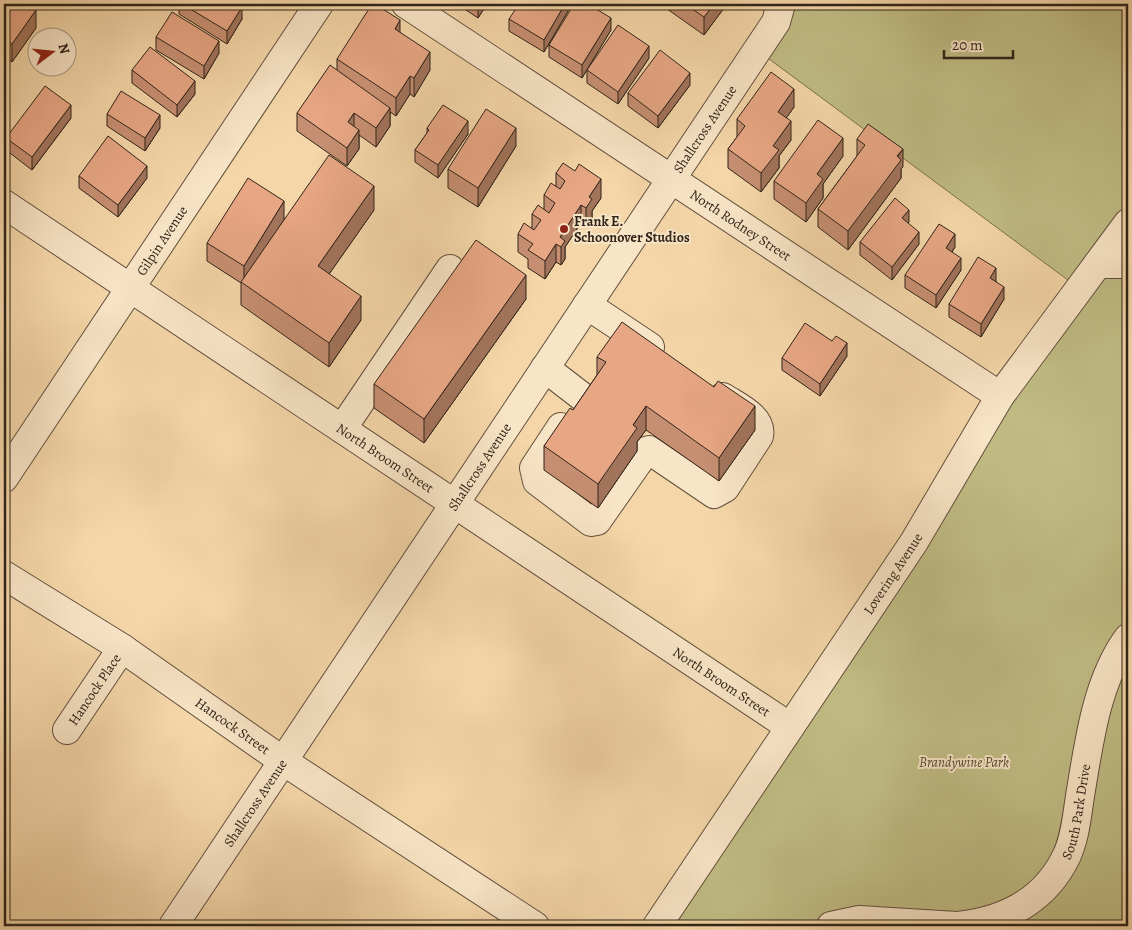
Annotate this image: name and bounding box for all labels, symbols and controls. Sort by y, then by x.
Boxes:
north arrow [28,28,78,78]
scale bar [944,28,1013,60]
text: 20 m [952,35,983,55]
text: N [53,41,75,56]
street label: Shallcross Avenue [669,82,741,177]
street label: North Rodney Street [686,185,795,266]
street label: Gilpin Avenue [132,202,192,279]
place label: Frank E. Schoonover Studios [574,212,690,247]
marker: Frank E. Schoonover Studios [558,223,570,235]
street label: North Broom Street [333,419,438,498]
street label: Shallcross Avenue [443,419,516,515]
street label: Lovering Avenue [859,529,927,619]
street label: North Broom Street [669,643,774,721]
street label: Hancock Place [64,650,126,729]
street label: Hancock Street [191,693,274,759]
park label: Brandywine Park [919,753,1009,772]
street label: Shallcross Avenue [219,755,292,851]
street label: South Park Drive [1057,763,1095,863]

